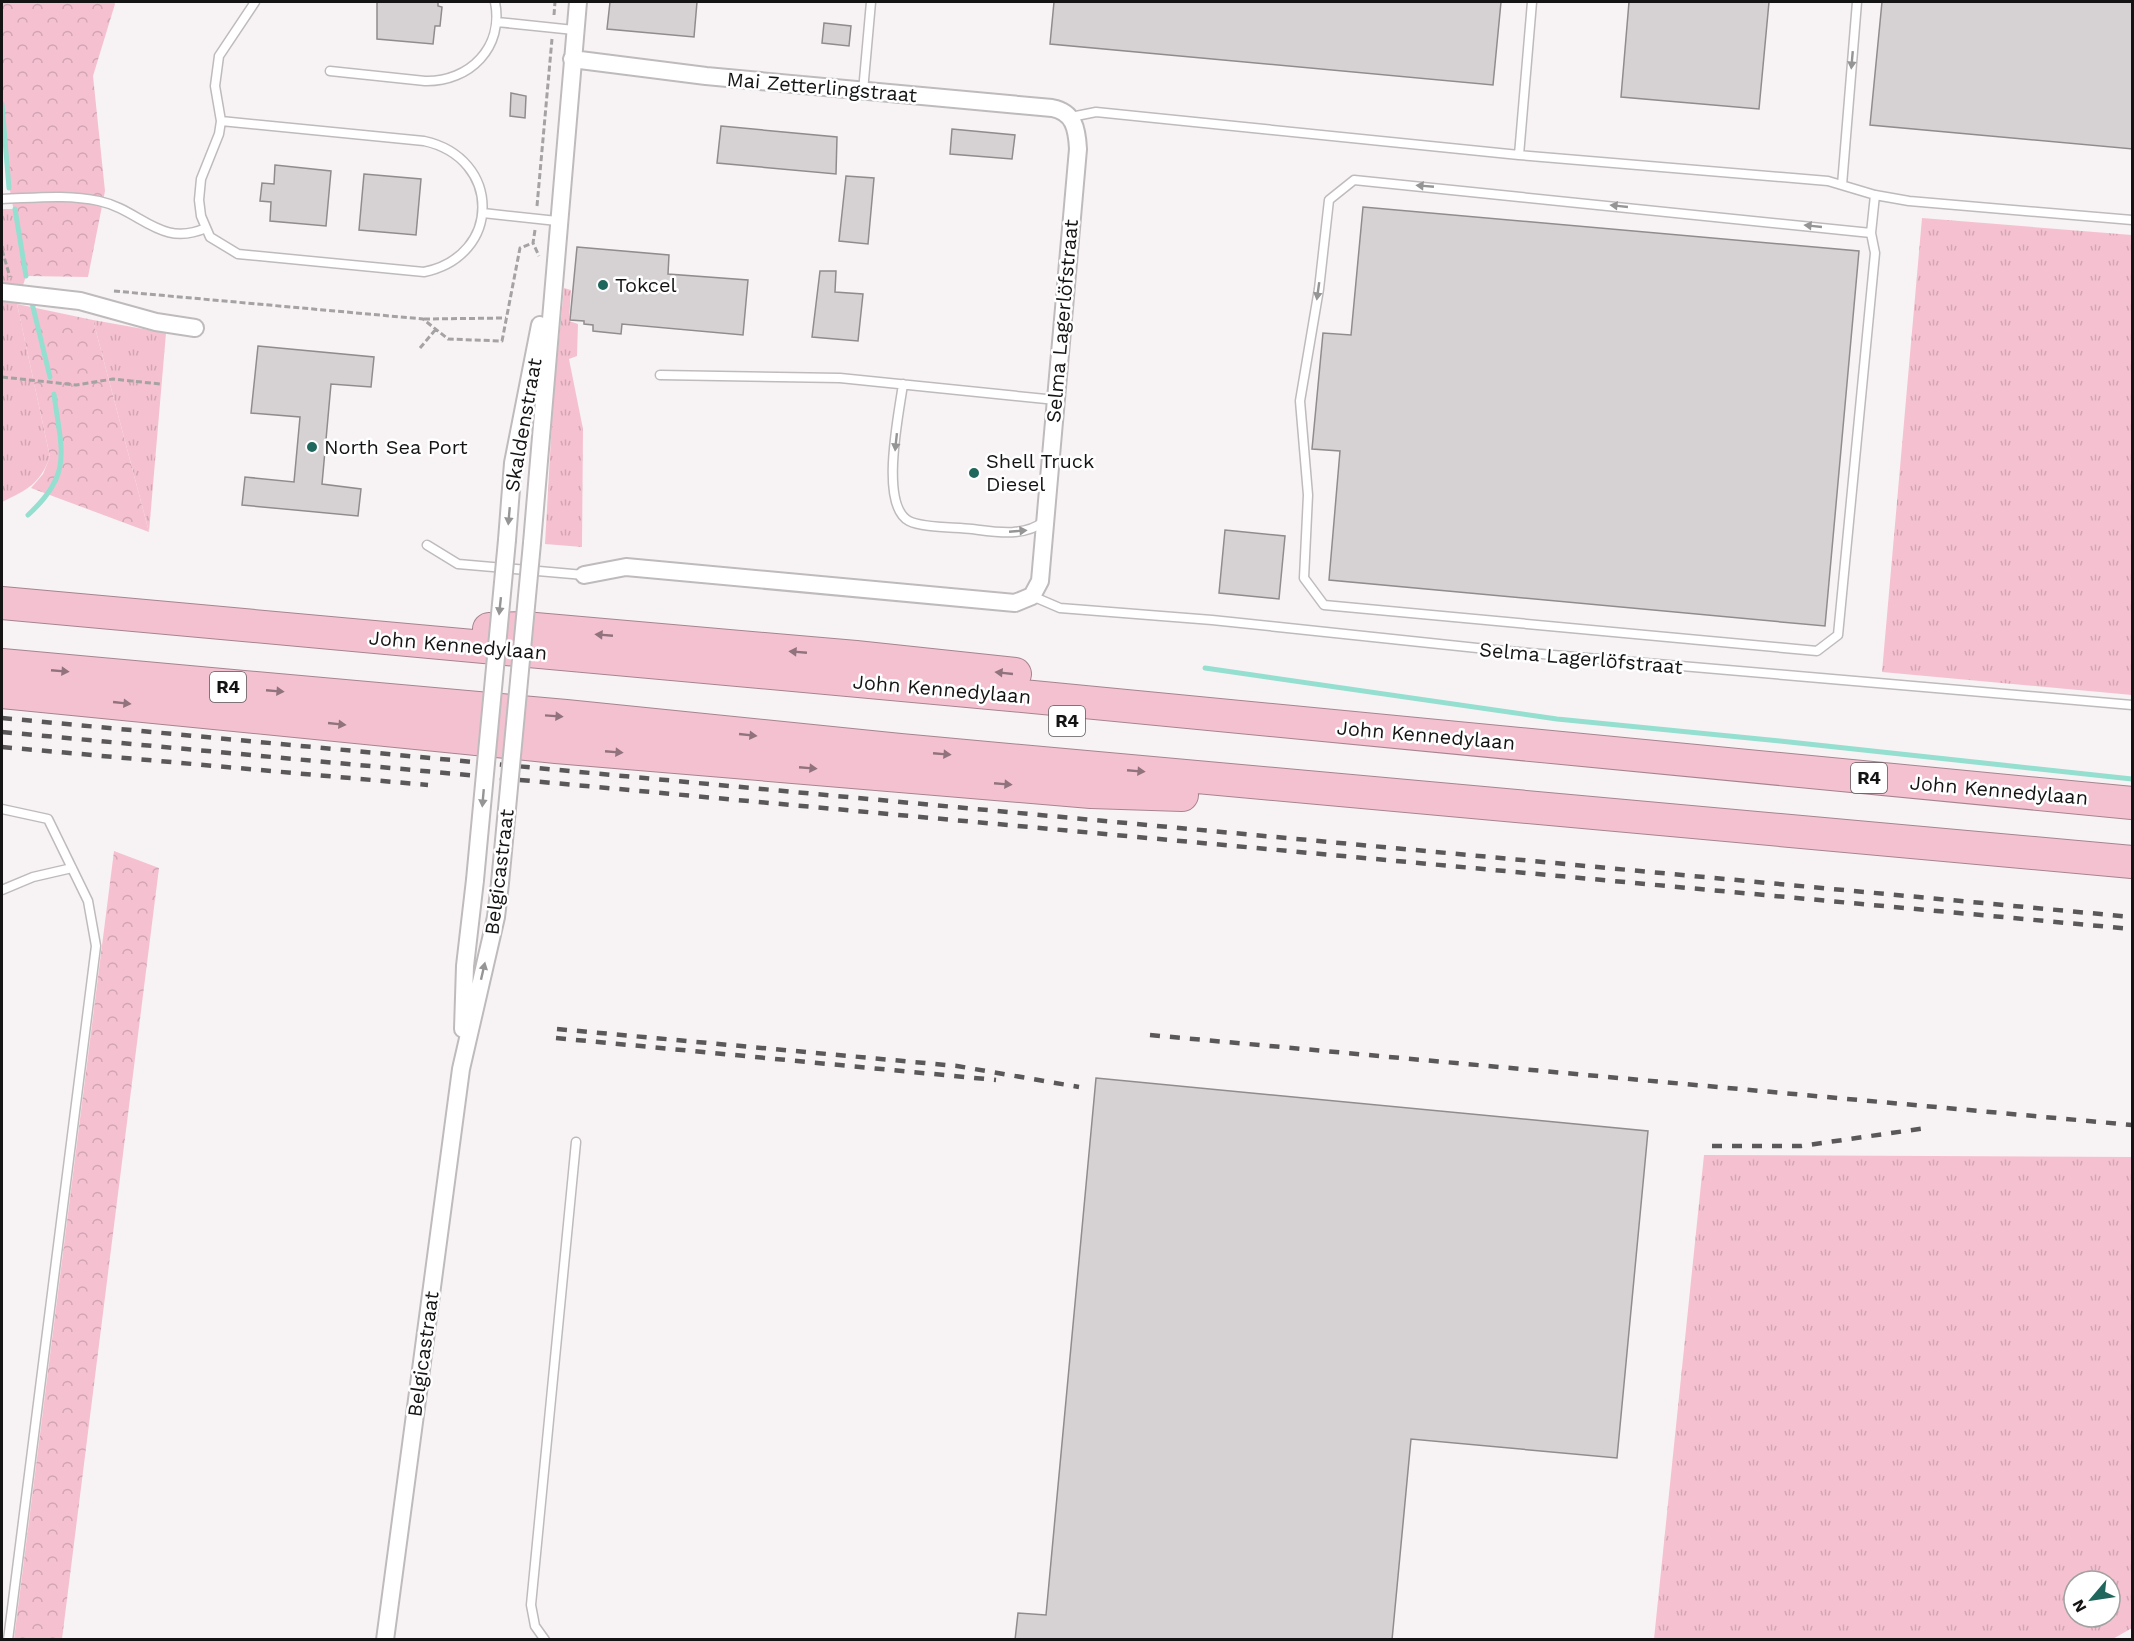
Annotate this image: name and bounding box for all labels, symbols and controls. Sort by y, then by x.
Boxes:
one-way arrow [1848,50,1857,69]
street label: Mai Zetterlingstraat [726,67,919,107]
one-way arrow [1416,181,1435,191]
one-way arrow [1609,201,1628,211]
street label: Selma Lagerlöfstraat [1041,218,1083,424]
one-way arrow [1803,222,1822,231]
place label: Tokcel [615,273,677,297]
marker: Tokcel [596,278,610,292]
one-way arrow [1314,282,1323,301]
street label: Skaldenstraat [499,356,547,494]
one-way arrow [891,433,901,452]
place label: North Sea Port [324,435,468,459]
marker: North Sea Port [305,440,319,454]
place label: Shell Truck Diesel [986,449,1094,496]
marker: Shell Truck Diesel [967,466,981,480]
one-way arrow [504,507,513,526]
one-way arrow [1009,526,1028,536]
one-way arrow [495,597,505,616]
street label: John Kennedylaan [368,625,548,665]
one-way arrow [594,630,613,640]
street label: Selma Lagerlöfstraat [1478,637,1684,679]
one-way arrow [788,647,807,657]
one-way arrow [50,666,69,676]
one-way arrow [995,668,1014,678]
street label: John Kennedylaan [852,669,1032,709]
road number: R4 [210,672,246,702]
one-way arrow [265,686,284,696]
one-way arrow [113,698,132,708]
road number: R4 [1049,706,1085,736]
one-way arrow [544,711,563,720]
street label: John Kennedylaan [1336,715,1516,755]
one-way arrow [328,719,347,729]
one-way arrow [738,730,757,740]
one-way arrow [605,747,624,757]
one-way arrow [932,749,951,759]
one-way arrow [799,763,818,773]
road number: R4 [1851,763,1887,793]
one-way arrow [1127,766,1146,776]
street label: John Kennedylaan [1909,770,2089,810]
one-way arrow [993,780,1012,789]
one-way arrow [478,789,488,808]
street label: Belgicastraat [479,807,519,936]
one-way arrow [479,962,489,980]
street label: Belgicastraat [402,1289,444,1418]
north arrow [2062,1569,2122,1629]
text: N [2068,1596,2091,1616]

